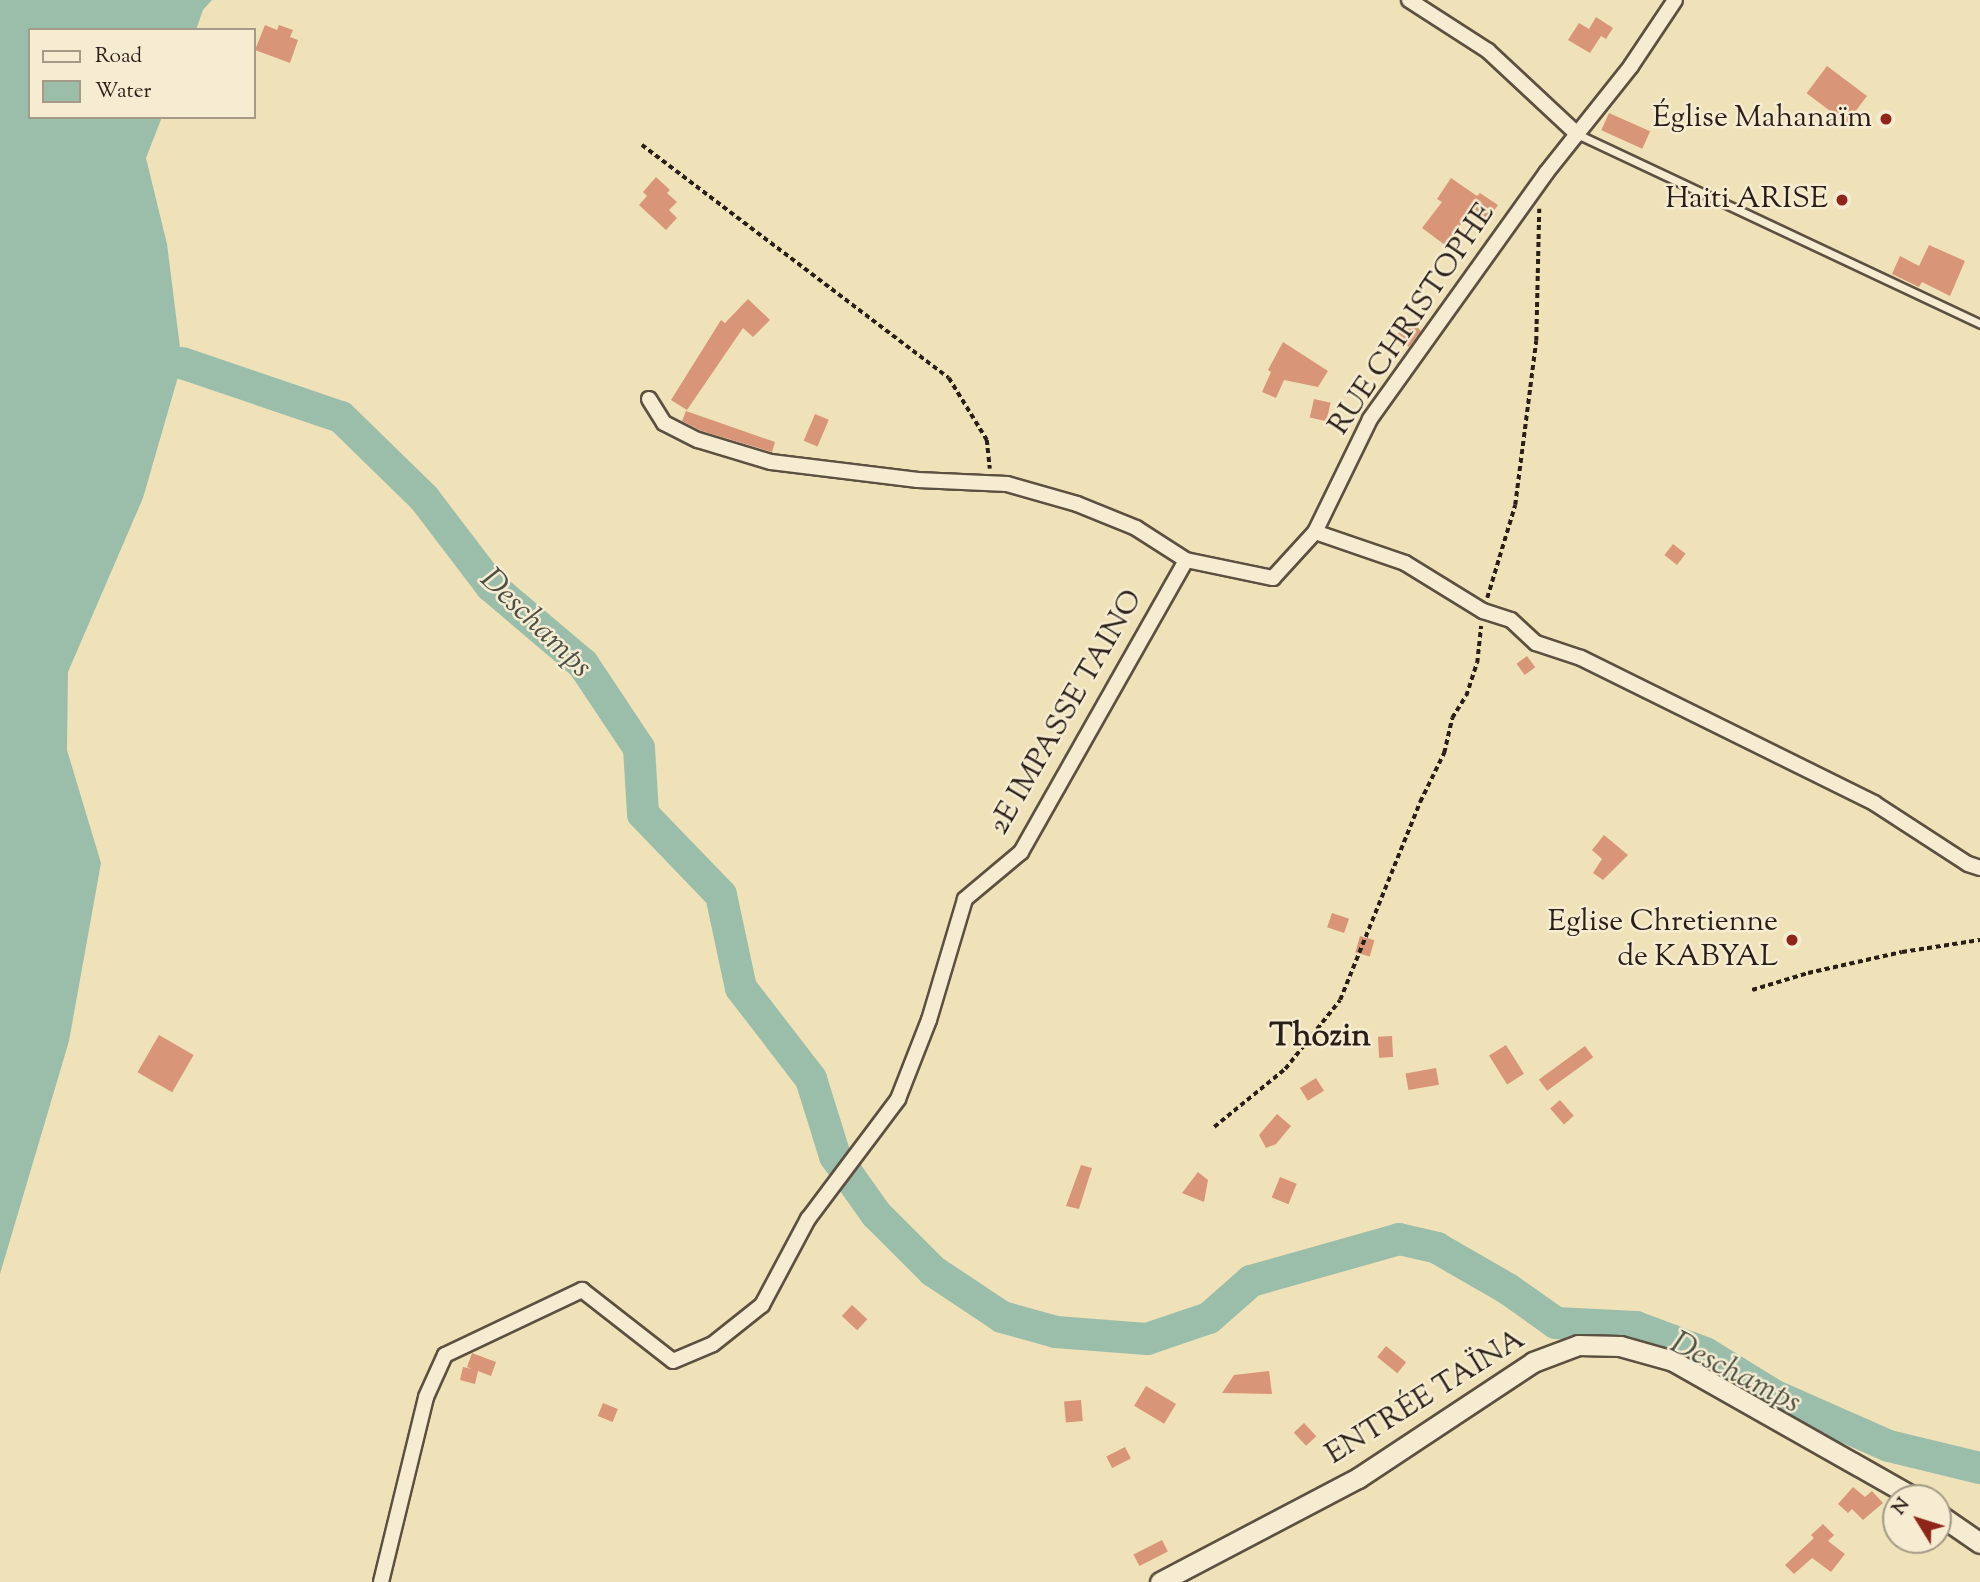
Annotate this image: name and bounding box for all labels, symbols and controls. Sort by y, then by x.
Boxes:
legend [28,28,256,119]
text: Road [95,42,142,72]
text: Water [95,77,151,107]
place label: Église Mahanaïm [1652,101,1872,137]
marker: Église Mahanaïm [1878,111,1894,127]
place label: Haiti ARISE [1665,182,1828,218]
marker: Haiti ARISE [1834,192,1850,208]
street label: RUE CHRISTOPHE [1322,197,1504,443]
water label: Deschamps [471,561,599,687]
street label: 2E IMPASSE TAINO [982,584,1152,842]
place label: Eglise Chretienne de KABYAL [1548,905,1778,976]
marker: Eglise Chretienne de KABYAL [1784,932,1800,948]
district label: Thozin [1269,1018,1371,1058]
street label: ENTRÉE TAÏNA [1320,1322,1532,1474]
water label: Deschamps [1663,1325,1807,1423]
north arrow [1882,1484,1952,1554]
text: N [1886,1493,1917,1521]

